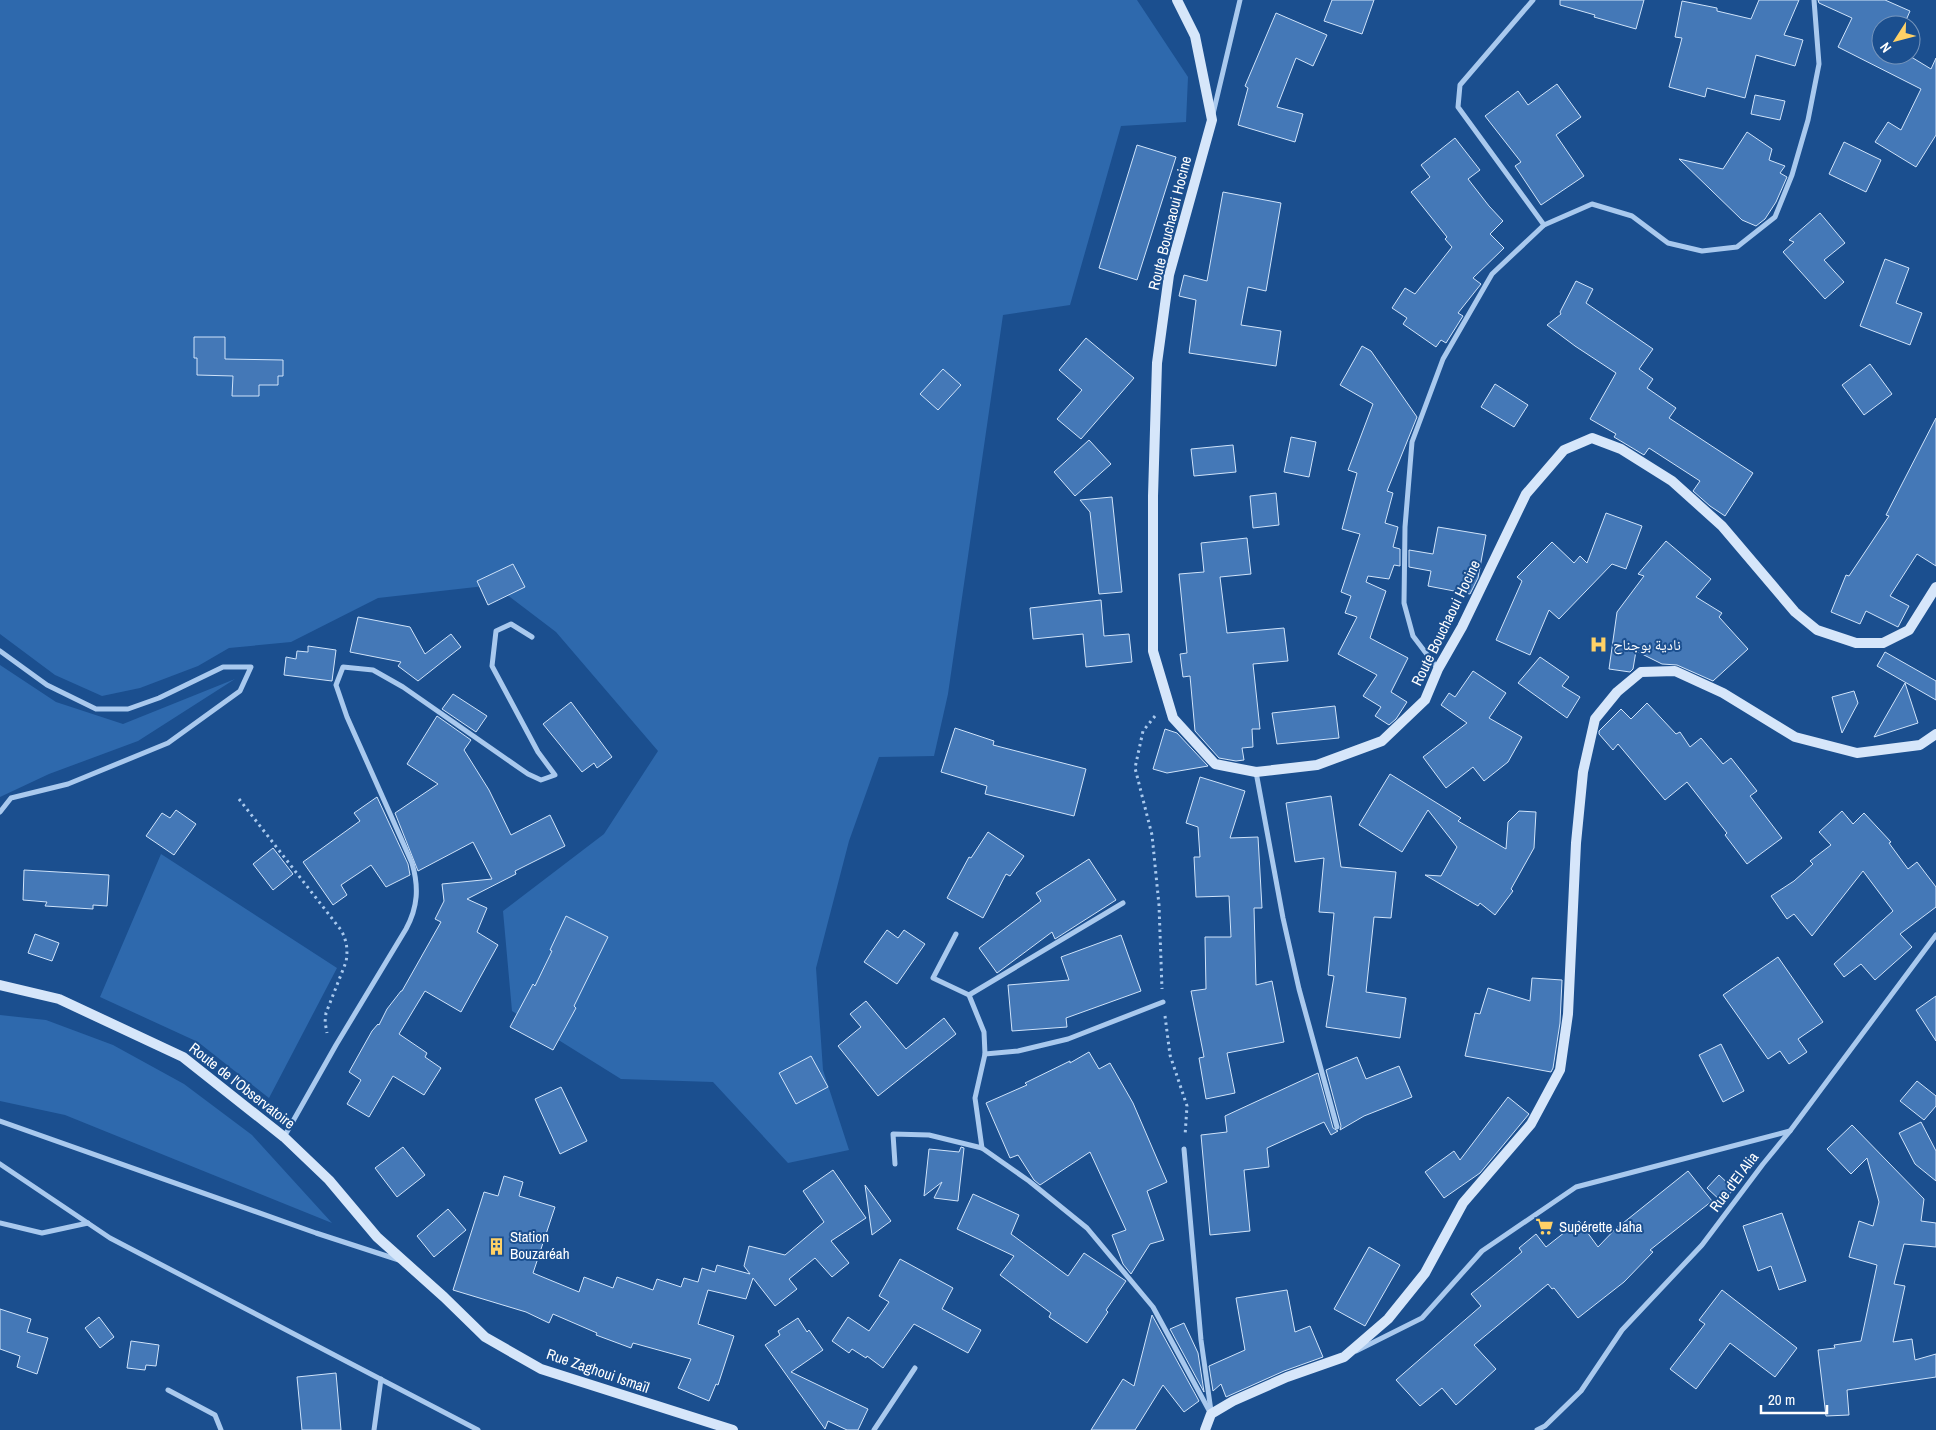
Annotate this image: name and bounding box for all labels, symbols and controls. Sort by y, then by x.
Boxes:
north arrow [1871,15,1921,65]
text: N [1876,39,1895,56]
street label: Route Bouchaoui Hocine [1143,154,1196,292]
street label: Route Bouchaoui Hocine [1406,556,1485,689]
place label: نادية بوجناح [1613,634,1681,655]
hospital icon: نادية بوجناح [1589,635,1609,655]
street label: Route de l'Observatoire [185,1037,300,1134]
street label: Rue d'El Alia [1704,1147,1763,1216]
place label: Supérette Jaha [1559,1216,1643,1237]
supermarket icon: Supérette Jaha [1535,1217,1555,1237]
place label: Station Bouzaréah [510,1226,570,1264]
building icon: Station Bouzaréah [486,1236,506,1256]
street label: Rue Zaghoui Ismaïl [544,1343,652,1398]
scale bar [1761,1382,1827,1414]
text: 20 m [1768,1389,1795,1410]

